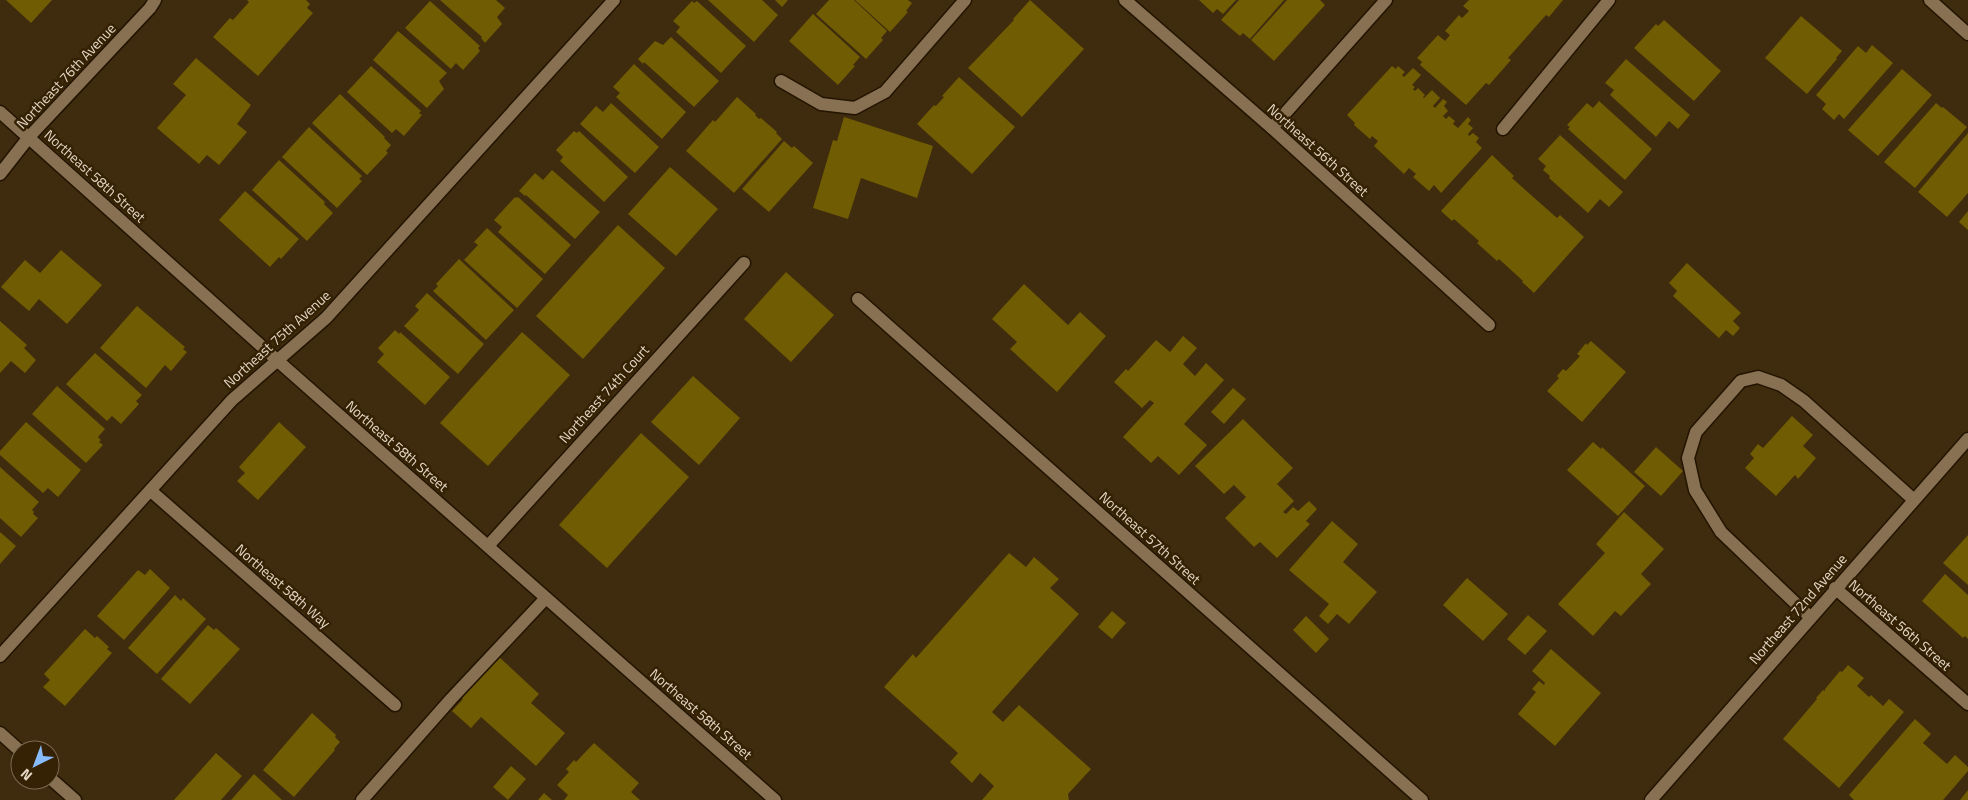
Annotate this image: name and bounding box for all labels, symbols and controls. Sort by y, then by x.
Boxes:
street label: Northeast 76th Avenue [11,18,120,133]
street label: Northeast 56th Street [1263,98,1374,201]
street label: Northeast 58th Street [40,124,151,227]
street label: Northeast 75th Avenue [218,285,335,392]
street label: Northeast 74th Court [554,340,654,447]
street label: Northeast 58th Street [341,395,453,496]
street label: Northeast 57th Street [1095,486,1206,589]
street label: Northeast 58th Way [231,538,336,633]
street label: Northeast 72nd Avenue [1744,549,1852,668]
street label: Northeast 56th Street [1844,574,1956,675]
street label: Northeast 58th Street [645,663,757,764]
north arrow [10,740,60,790]
text: N [15,764,37,786]

